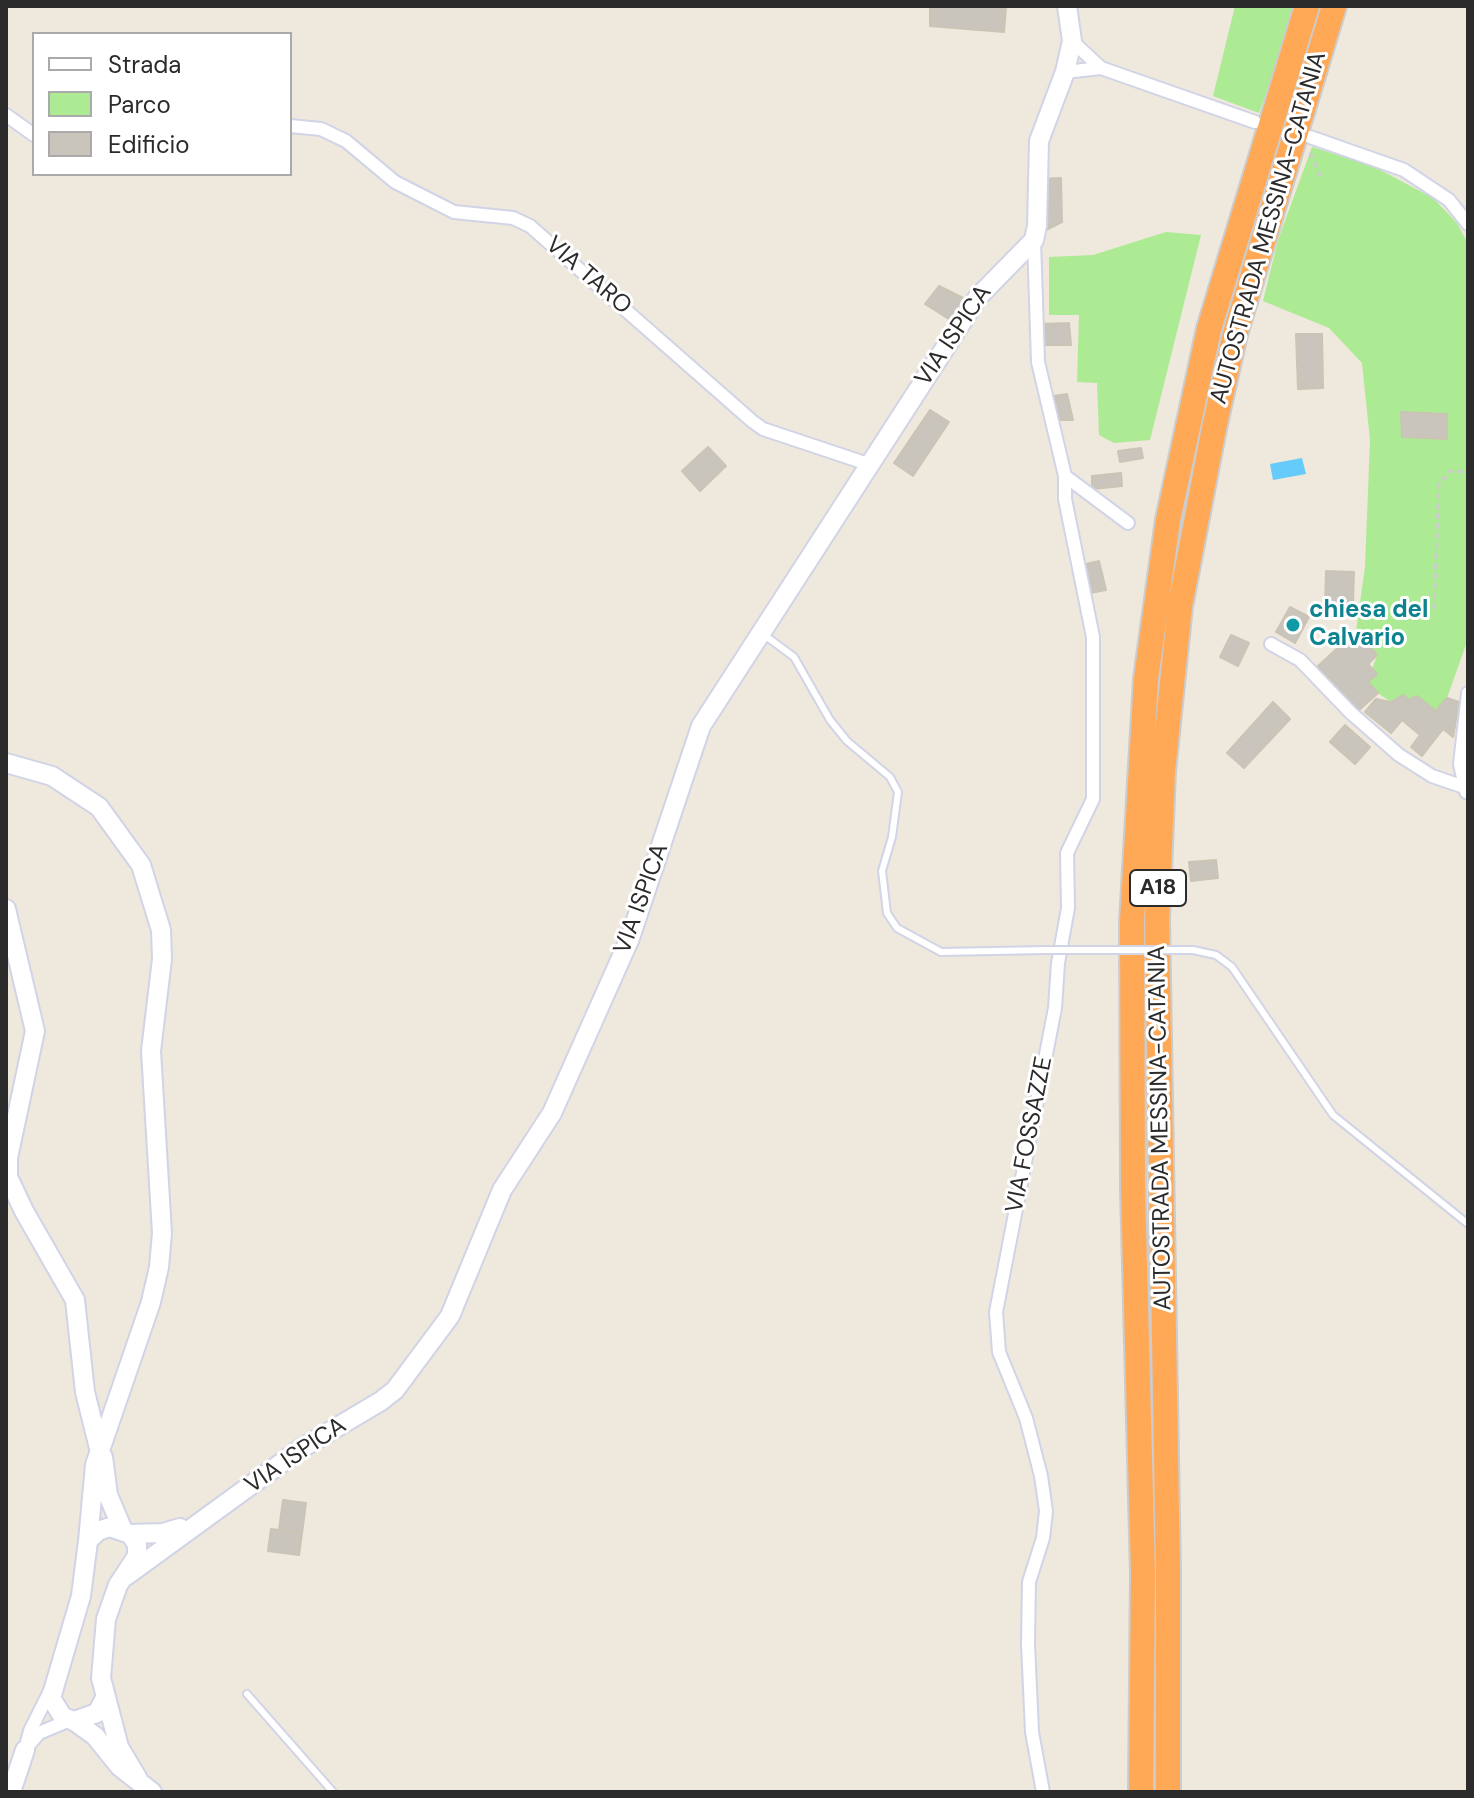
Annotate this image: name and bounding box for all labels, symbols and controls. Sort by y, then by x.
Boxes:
legend [32,32,292,176]
street label: AUTOSTRADA MESSINA-CATANIA [1205,48,1333,408]
text: Strada [108,49,181,80]
text: Parco [108,89,171,120]
text: Edificio [108,129,190,160]
street label: VIA TARO [539,231,637,321]
street label: VIA ISPICA [910,280,998,392]
place label: chiesa del Calvario [1309,597,1428,653]
marker: chiesa del Calvario [1284,616,1302,634]
street label: VIA ISPICA [609,840,675,958]
road number: A18 [1130,870,1186,906]
street label: AUTOSTRADA MESSINA-CATANIA [1143,945,1179,1311]
street label: VIA FOSSAZZE [1001,1054,1059,1216]
street label: VIA ISPICA [240,1412,352,1500]

